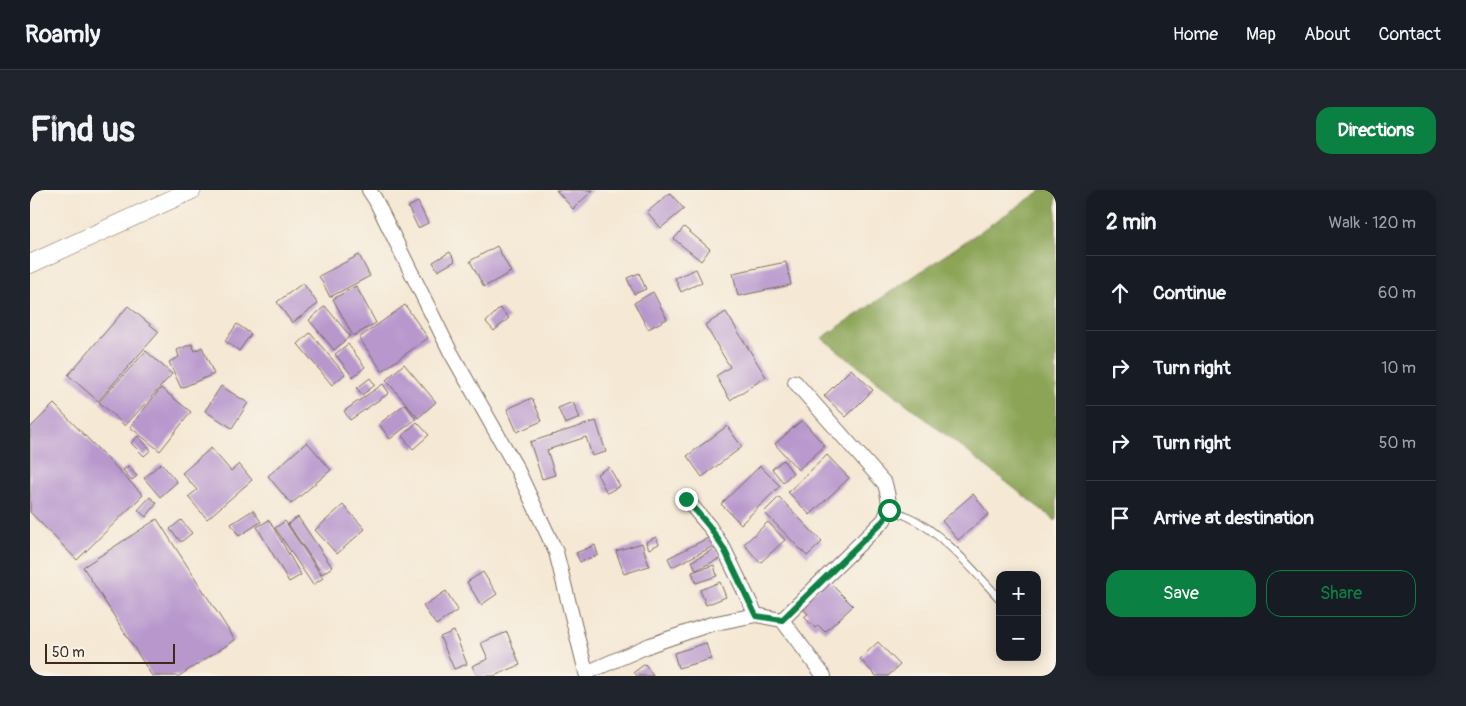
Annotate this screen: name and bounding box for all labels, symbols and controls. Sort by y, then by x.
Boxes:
text: Roamly [25,20,100,49]
text: Home [1173,23,1218,46]
text: Map [1246,23,1276,46]
text: About [1304,23,1350,46]
text: Contact [1378,23,1441,46]
button: Directions [1316,107,1436,154]
text: Find us [30,108,135,152]
text: 2 min [1106,209,1156,236]
text: Walk · 120 m [1328,213,1416,233]
icon: ahead [1106,279,1134,307]
text: Continue [1153,281,1226,305]
text: 60 m [1378,283,1416,303]
icon: right [1106,354,1134,382]
text: Turn right [1153,356,1231,380]
text: 10 m [1381,358,1416,378]
icon: right [1106,429,1134,457]
text: Turn right [1153,431,1231,455]
text: 50 m [1379,433,1416,453]
route end [675,488,698,511]
route start [878,499,901,522]
icon: arrive [1106,504,1134,532]
text: Arrive at destination [1153,506,1314,530]
button: Save [1106,570,1256,617]
button: Share [1266,570,1416,617]
map controls [996,571,1041,661]
button: + [996,571,1041,616]
button: − [996,616,1041,661]
scale bar [45,641,175,664]
text: 50 m [52,644,85,661]

